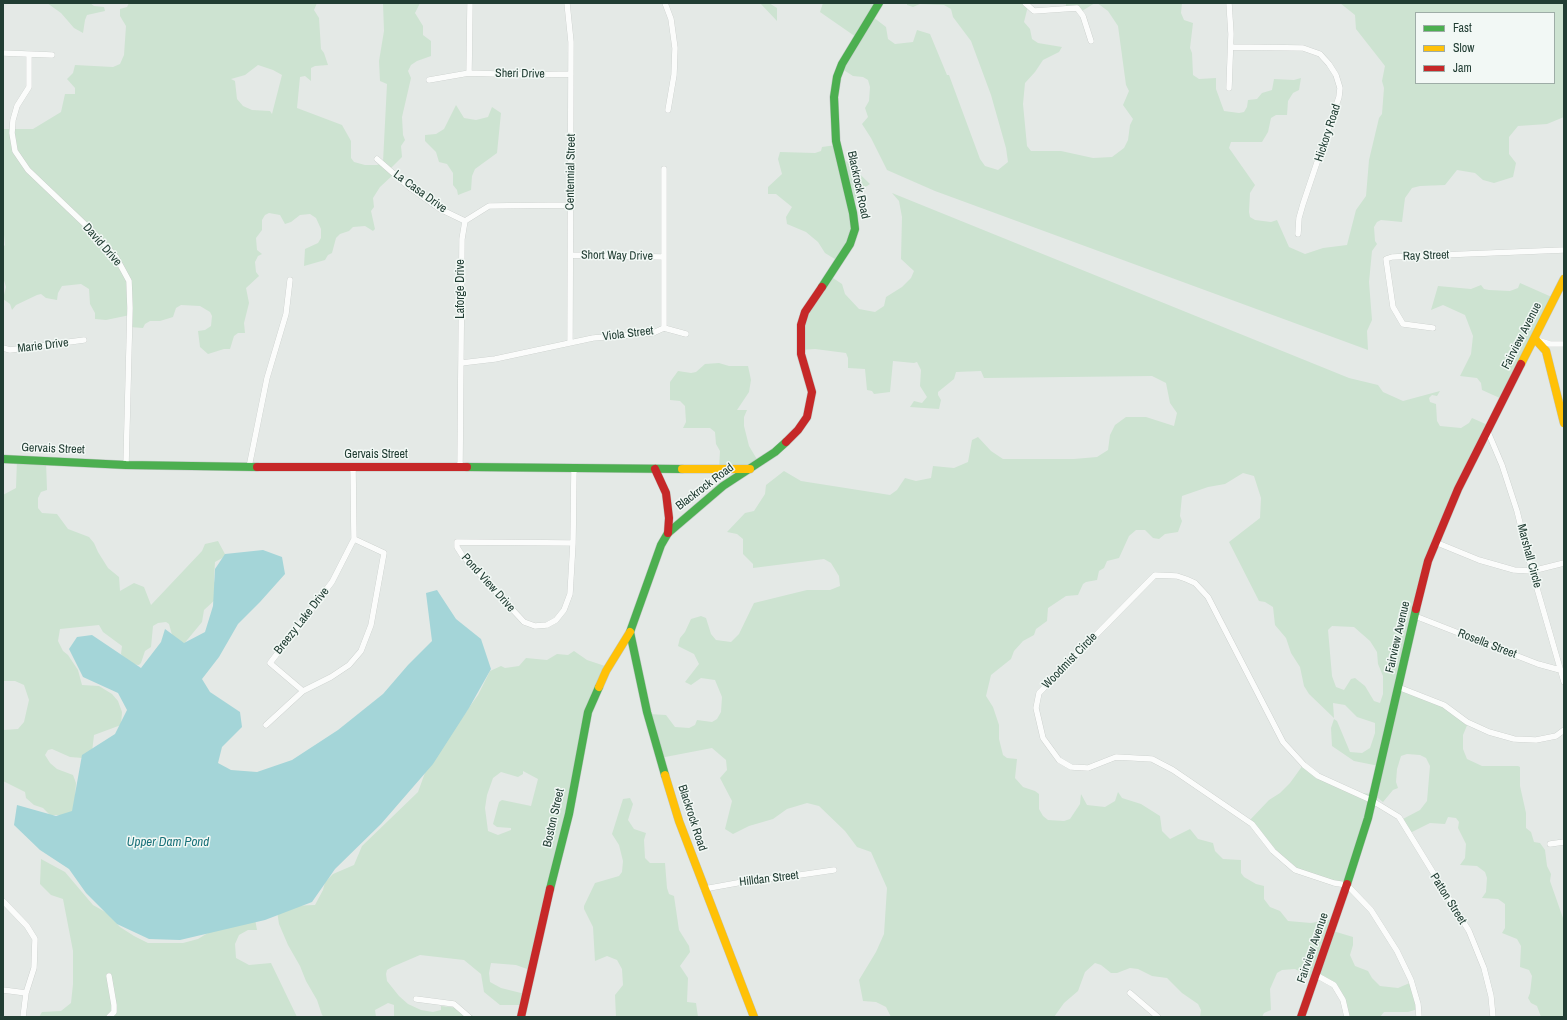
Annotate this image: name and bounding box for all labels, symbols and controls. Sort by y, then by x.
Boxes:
legend [1415,12,1555,84]
text: Fast [1453,20,1472,36]
text: Slow [1453,40,1474,56]
text: Jam [1453,60,1472,76]
street label: Sheri Drive [495,66,545,82]
street label: Hickory Road [1312,102,1344,164]
street label: Centennial Street [563,134,579,210]
street label: Blackrock Road [844,150,872,220]
street label: La Casa Drive [390,168,450,216]
street label: David Drive [80,221,124,269]
street label: Short Way Drive [581,248,653,264]
street label: Ray Street [1403,248,1449,264]
street label: Laforge Drive [454,259,468,319]
street label: Fairview Avenue [1499,300,1545,372]
street label: Viola Street [602,324,654,344]
street label: Marie Drive [17,336,69,356]
street label: Gervais Street [21,441,85,457]
street label: Gervais Street [344,448,408,462]
street label: Blackrock Road [673,461,737,513]
street label: Marshall Circle [1514,522,1544,590]
street label: Pond View Drive [458,551,518,615]
street label: Breezy Lake Drive [271,585,333,657]
street label: Fairview Avenue [1383,600,1413,674]
street label: Rosella Street [1456,626,1518,662]
street label: Woodmist Circle [1040,630,1100,692]
street label: Blackrock Road [675,783,709,853]
street label: Boston Street [540,787,568,849]
water label: Upper Dam Pond [127,835,209,851]
street label: Hilldan Street [739,868,799,890]
street label: Patton Street [1427,871,1469,927]
street label: Fairview Avenue [1294,911,1332,985]

